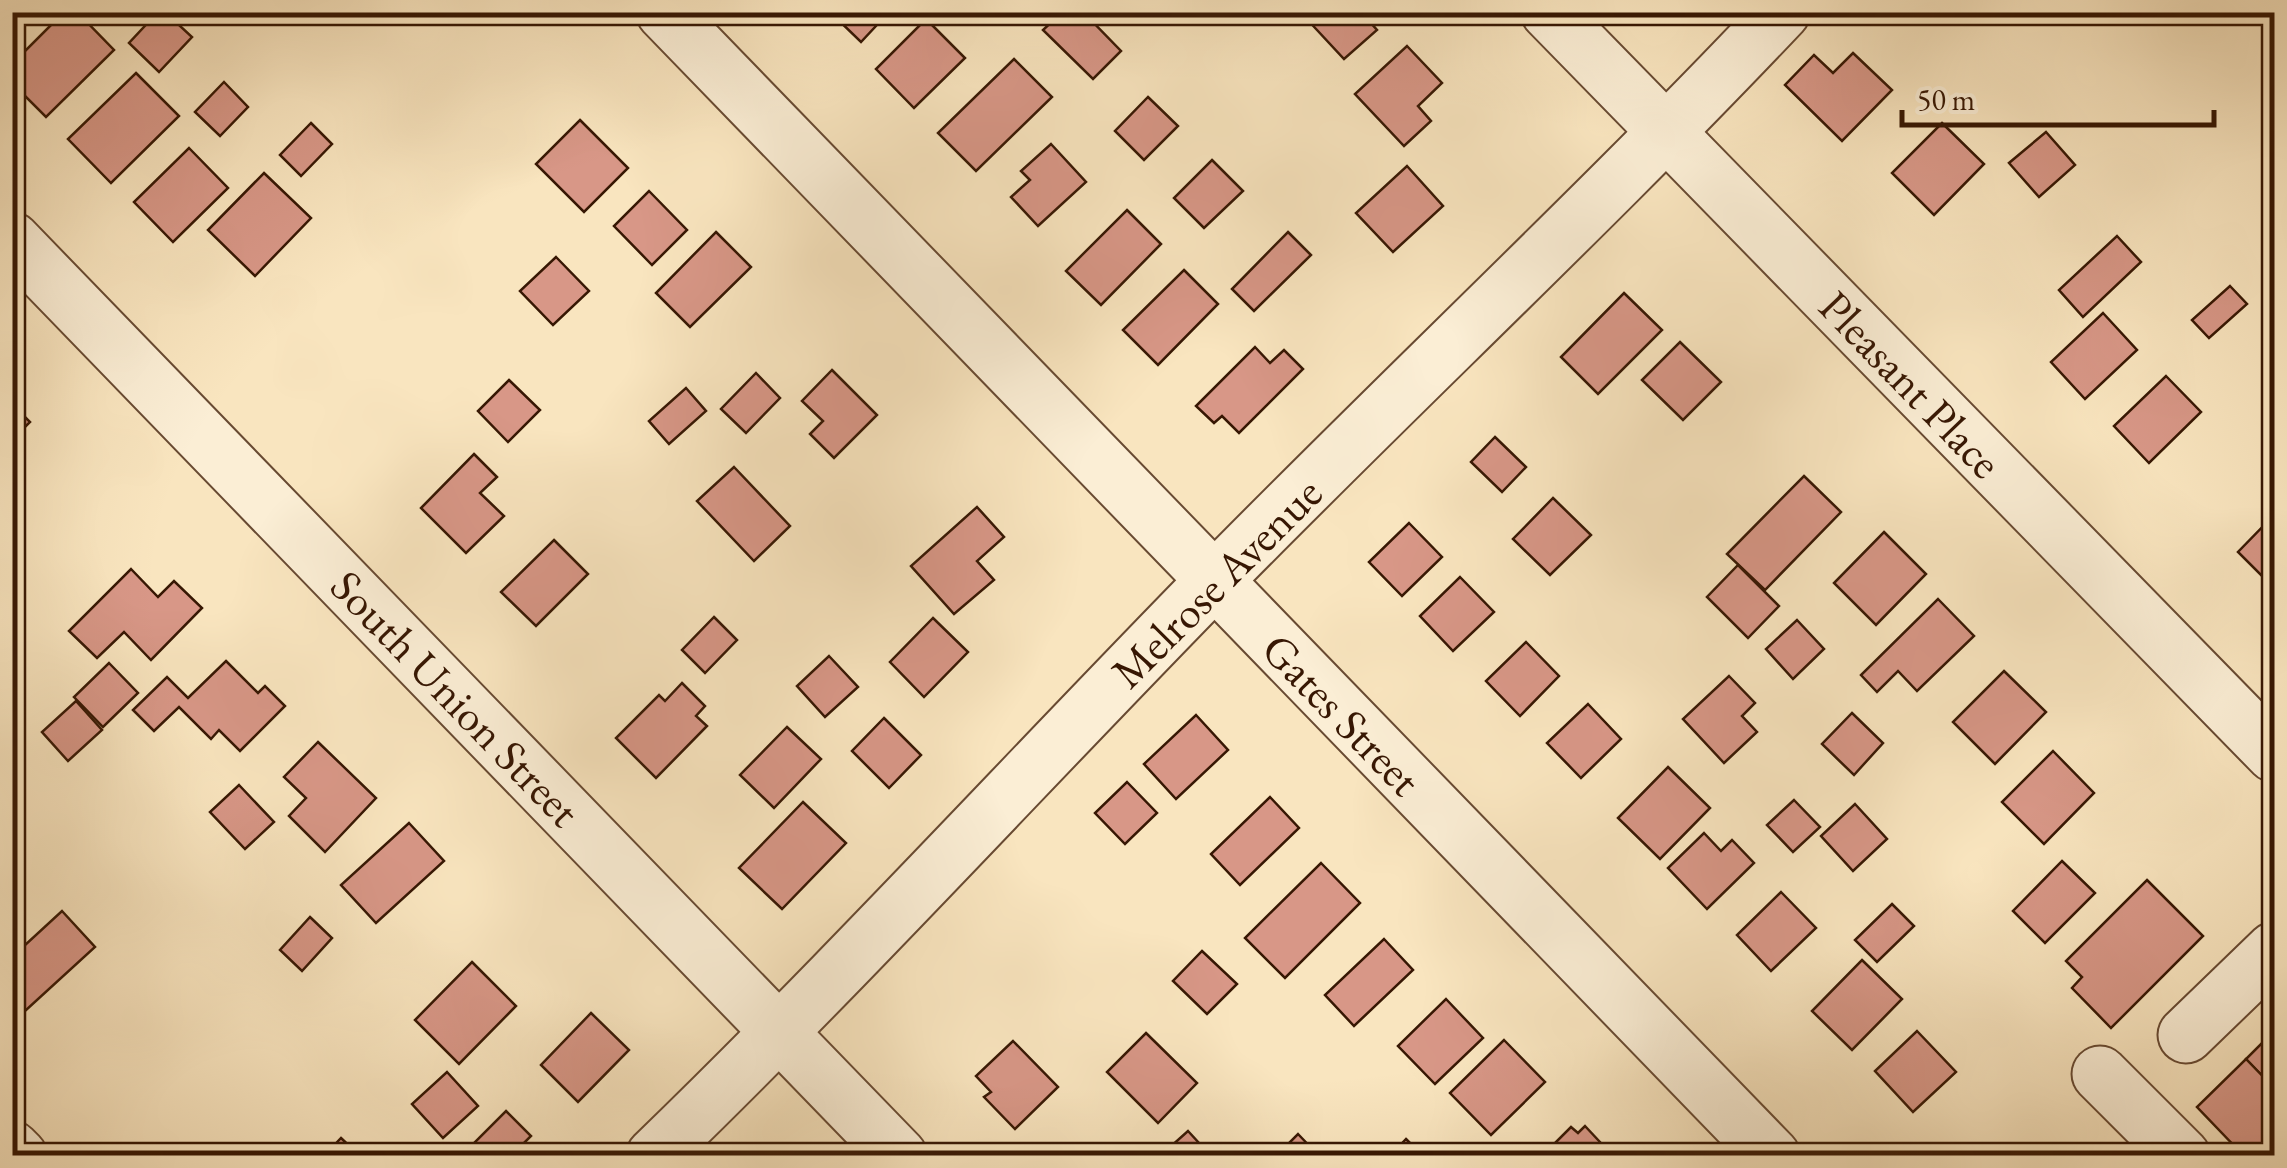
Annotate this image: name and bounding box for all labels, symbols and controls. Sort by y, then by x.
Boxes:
scale bar [1902,65,2214,127]
text: 50 m [1917,80,1975,119]
street label: Pleasant Place [1807,278,2015,490]
street label: Melrose Avenue [1098,464,1334,700]
street label: South Union Street [319,557,593,839]
street label: Gates Street [1250,620,1434,808]

